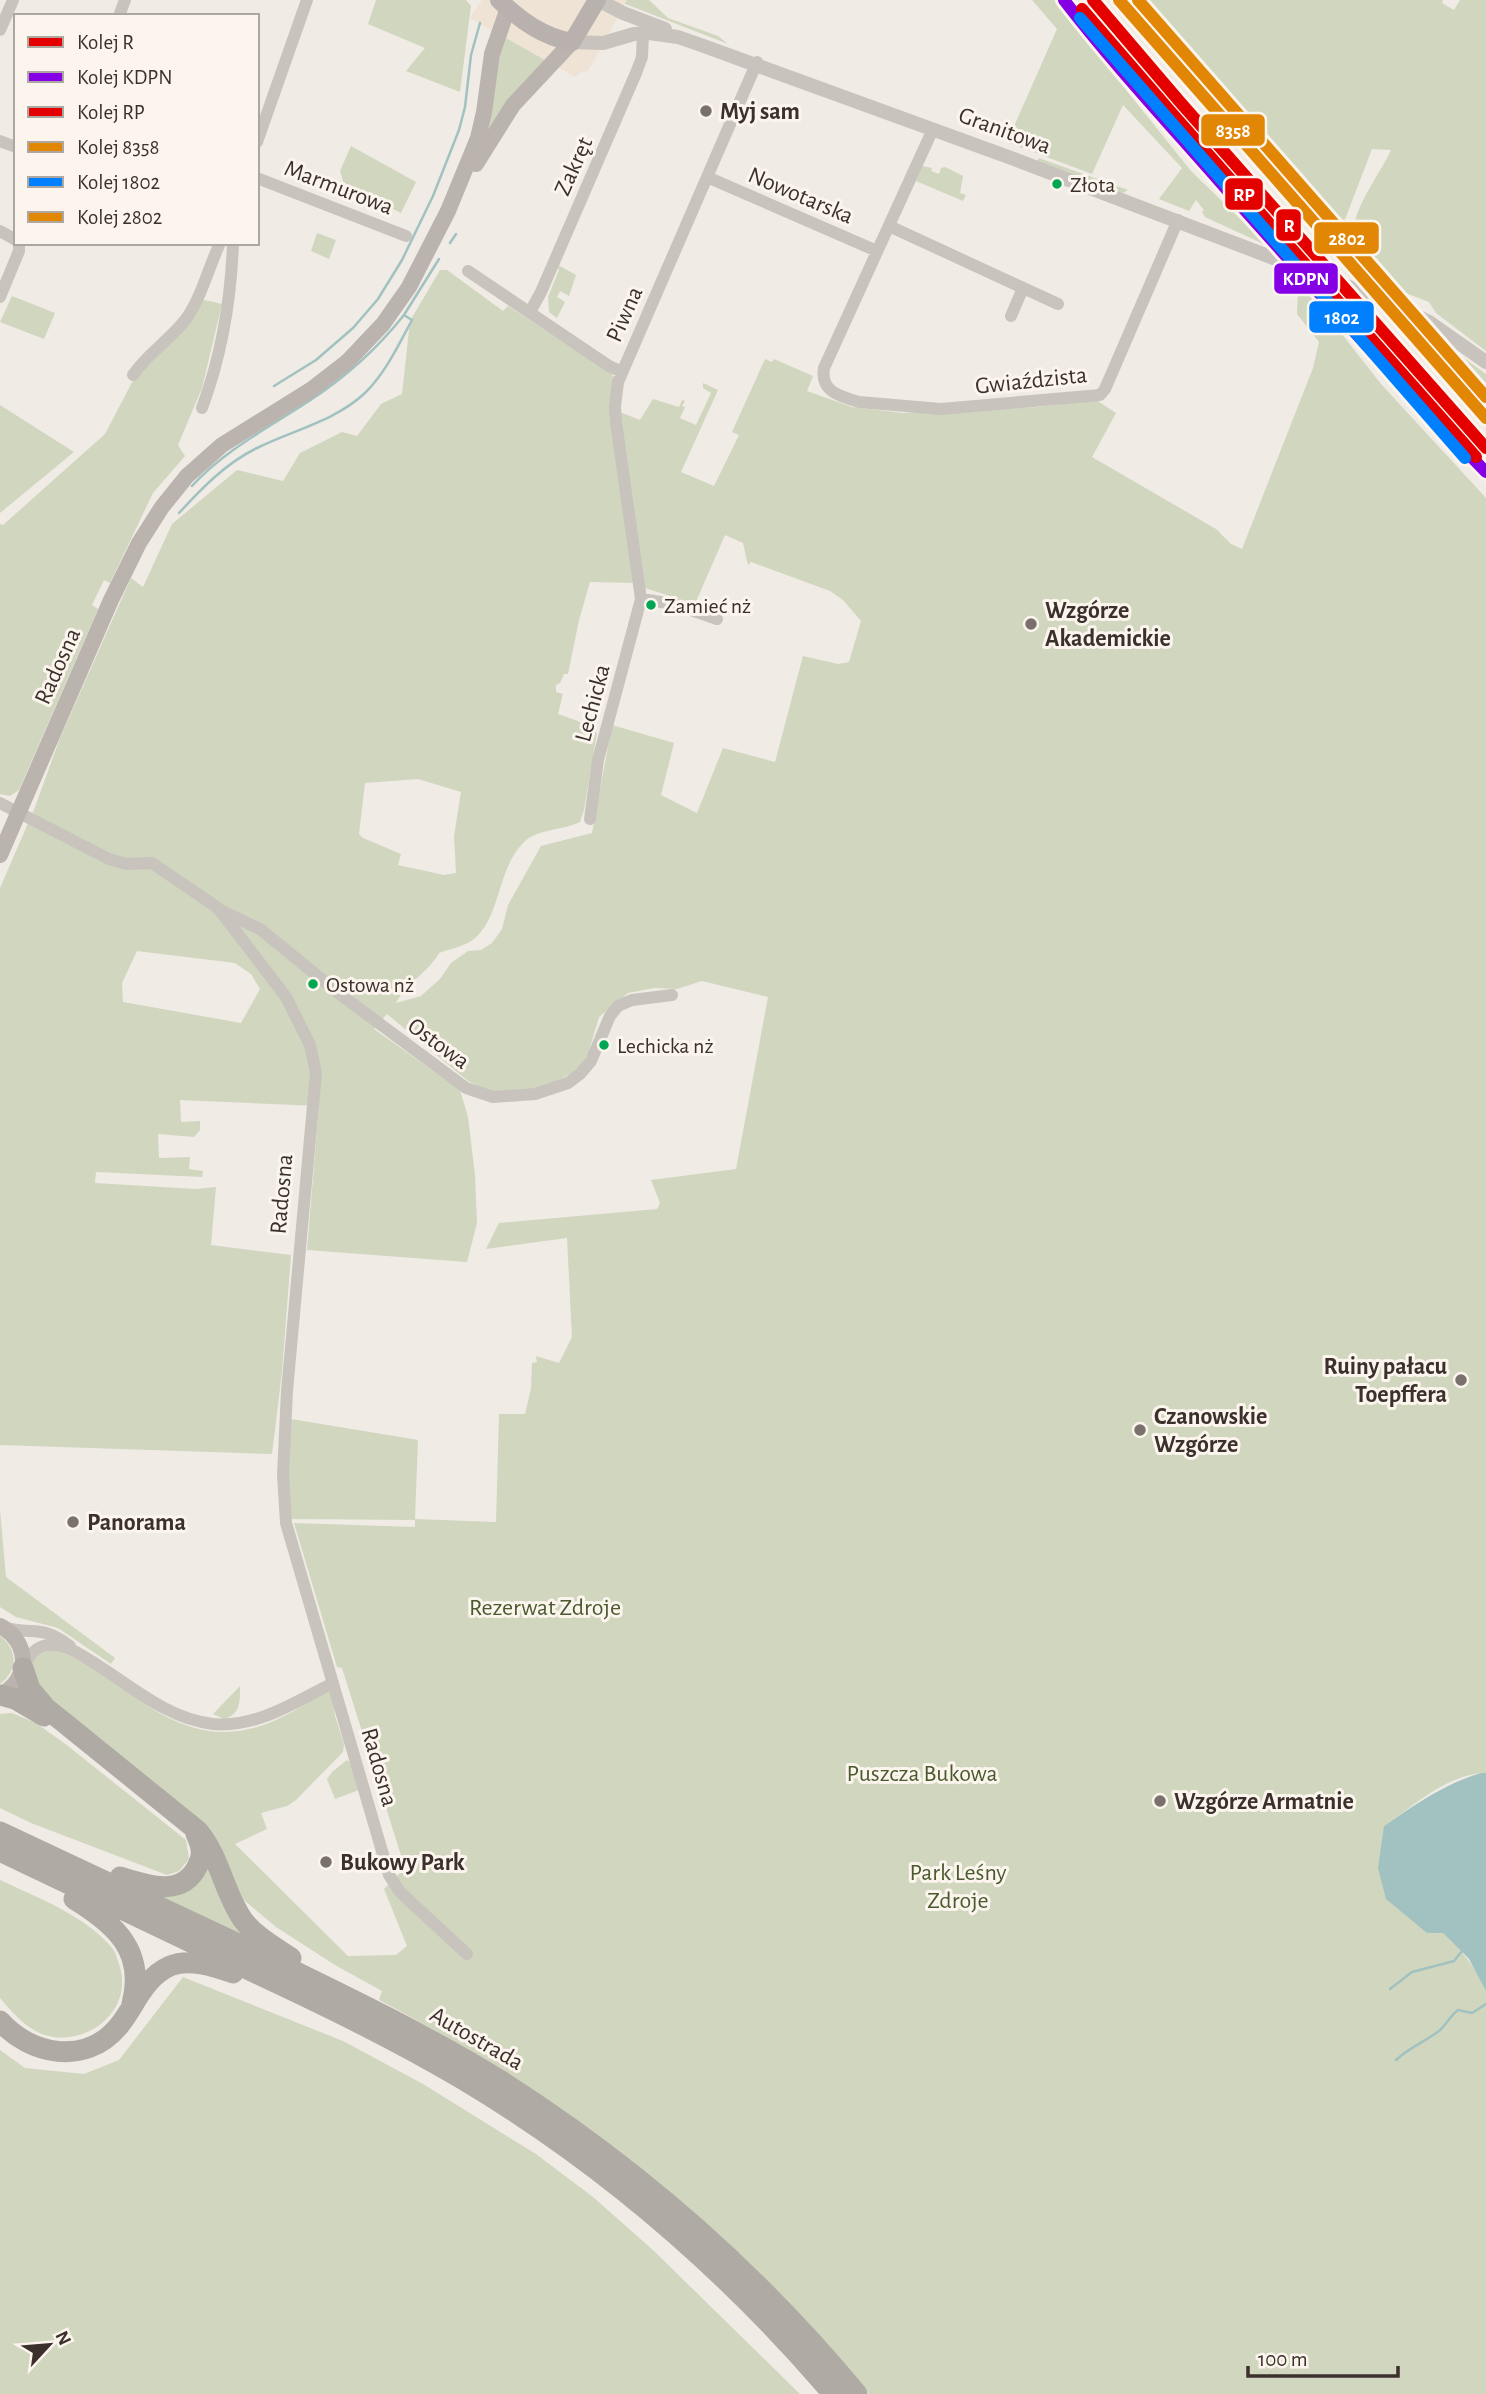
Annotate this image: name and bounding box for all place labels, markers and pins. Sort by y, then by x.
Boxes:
place label: Myj sam [720,100,800,124]
marker: Myj sam [698,103,714,119]
place label: Złota [1070,174,1115,196]
marker: Złota [1050,177,1064,191]
place label: Zamieć nż [664,595,751,617]
marker: Zamieć nż [644,598,658,612]
place label: Wzgórze Akademickie [1045,599,1171,651]
marker: Wzgórze Akademickie [1023,616,1039,632]
place label: Ostowa nż [326,974,414,996]
marker: Ostowa nż [306,977,320,991]
place label: Lechicka nż [617,1035,714,1057]
marker: Lechicka nż [597,1038,611,1052]
place label: Ruiny pałacu Toepffera [1324,1355,1447,1407]
marker: Ruiny pałacu Toepffera [1453,1372,1469,1388]
place label: Czanowskie Wzgórze [1154,1405,1267,1457]
marker: Czanowskie Wzgórze [1132,1422,1148,1438]
place label: Panorama [87,1511,186,1535]
marker: Panorama [65,1514,81,1530]
place label: Wzgórze Armatnie [1174,1790,1354,1814]
marker: Wzgórze Armatnie [1152,1793,1168,1809]
place label: Bukowy Park [340,1851,465,1875]
marker: Bukowy Park [318,1854,334,1870]

